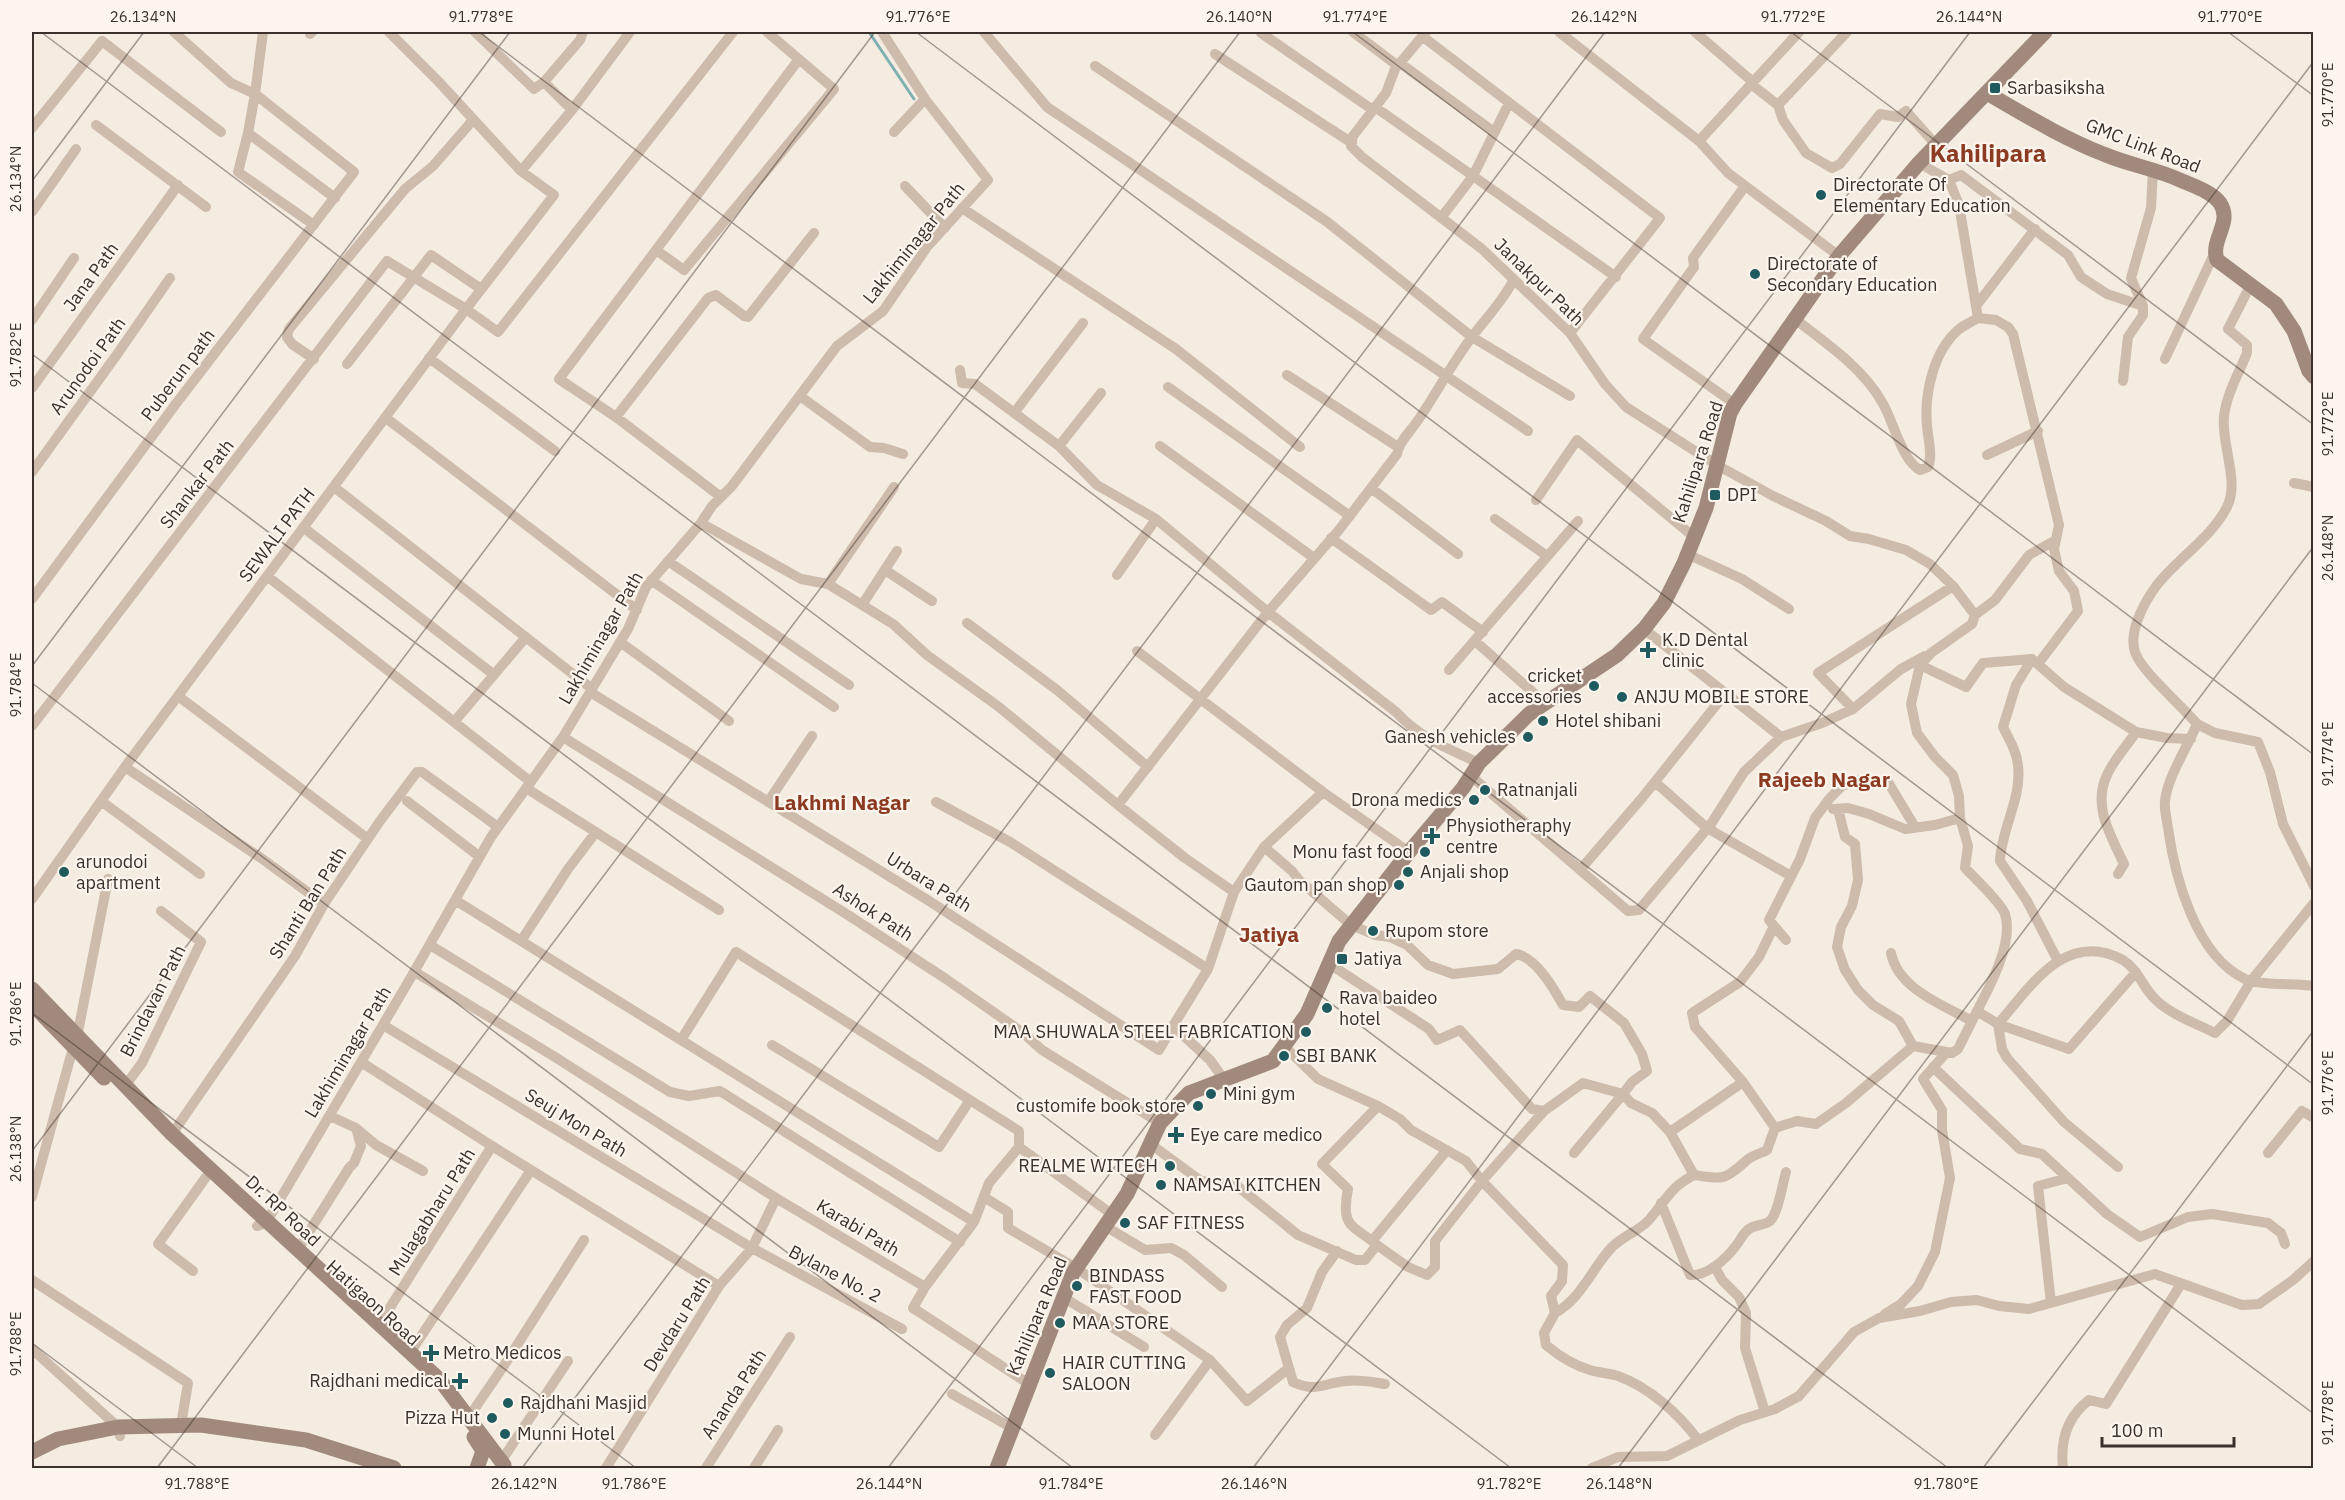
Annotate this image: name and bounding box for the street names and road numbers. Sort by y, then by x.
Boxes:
street label: GMC Link Road [2082,113,2204,178]
street label: Lakhiminagar Path [858,177,970,308]
street label: Janakpur Path [1489,233,1589,330]
street label: Jana Path [58,238,123,316]
street label: Arunodoi Path [45,312,131,419]
street label: Puberun path [136,324,220,425]
street label: Kahilipara Road [1667,398,1728,526]
street label: Shankar Path [155,434,239,533]
street label: SEWALI PATH [234,483,320,587]
street label: Lakhiminagar Path [553,567,648,708]
street label: Shanti Ban Path [264,842,351,963]
street label: Urbara Path [882,846,976,917]
street label: Ashok Path [829,877,918,946]
street label: Brindavan Path [114,941,191,1061]
street label: Lakhiminagar Path [299,982,396,1122]
street label: Seuj Mon Path [521,1083,632,1162]
street label: Mulagabharu Path [383,1143,480,1280]
street label: Dr. RP Road [241,1170,326,1251]
street label: Karabi Path [812,1194,904,1261]
street label: Bylane No. 2 [785,1240,886,1308]
street label: Kahilipara Road [1001,1253,1072,1379]
street label: Hatigaon Road [322,1255,425,1351]
street label: Devdaru Path [638,1272,715,1376]
street label: Ananda Path [696,1344,771,1443]

